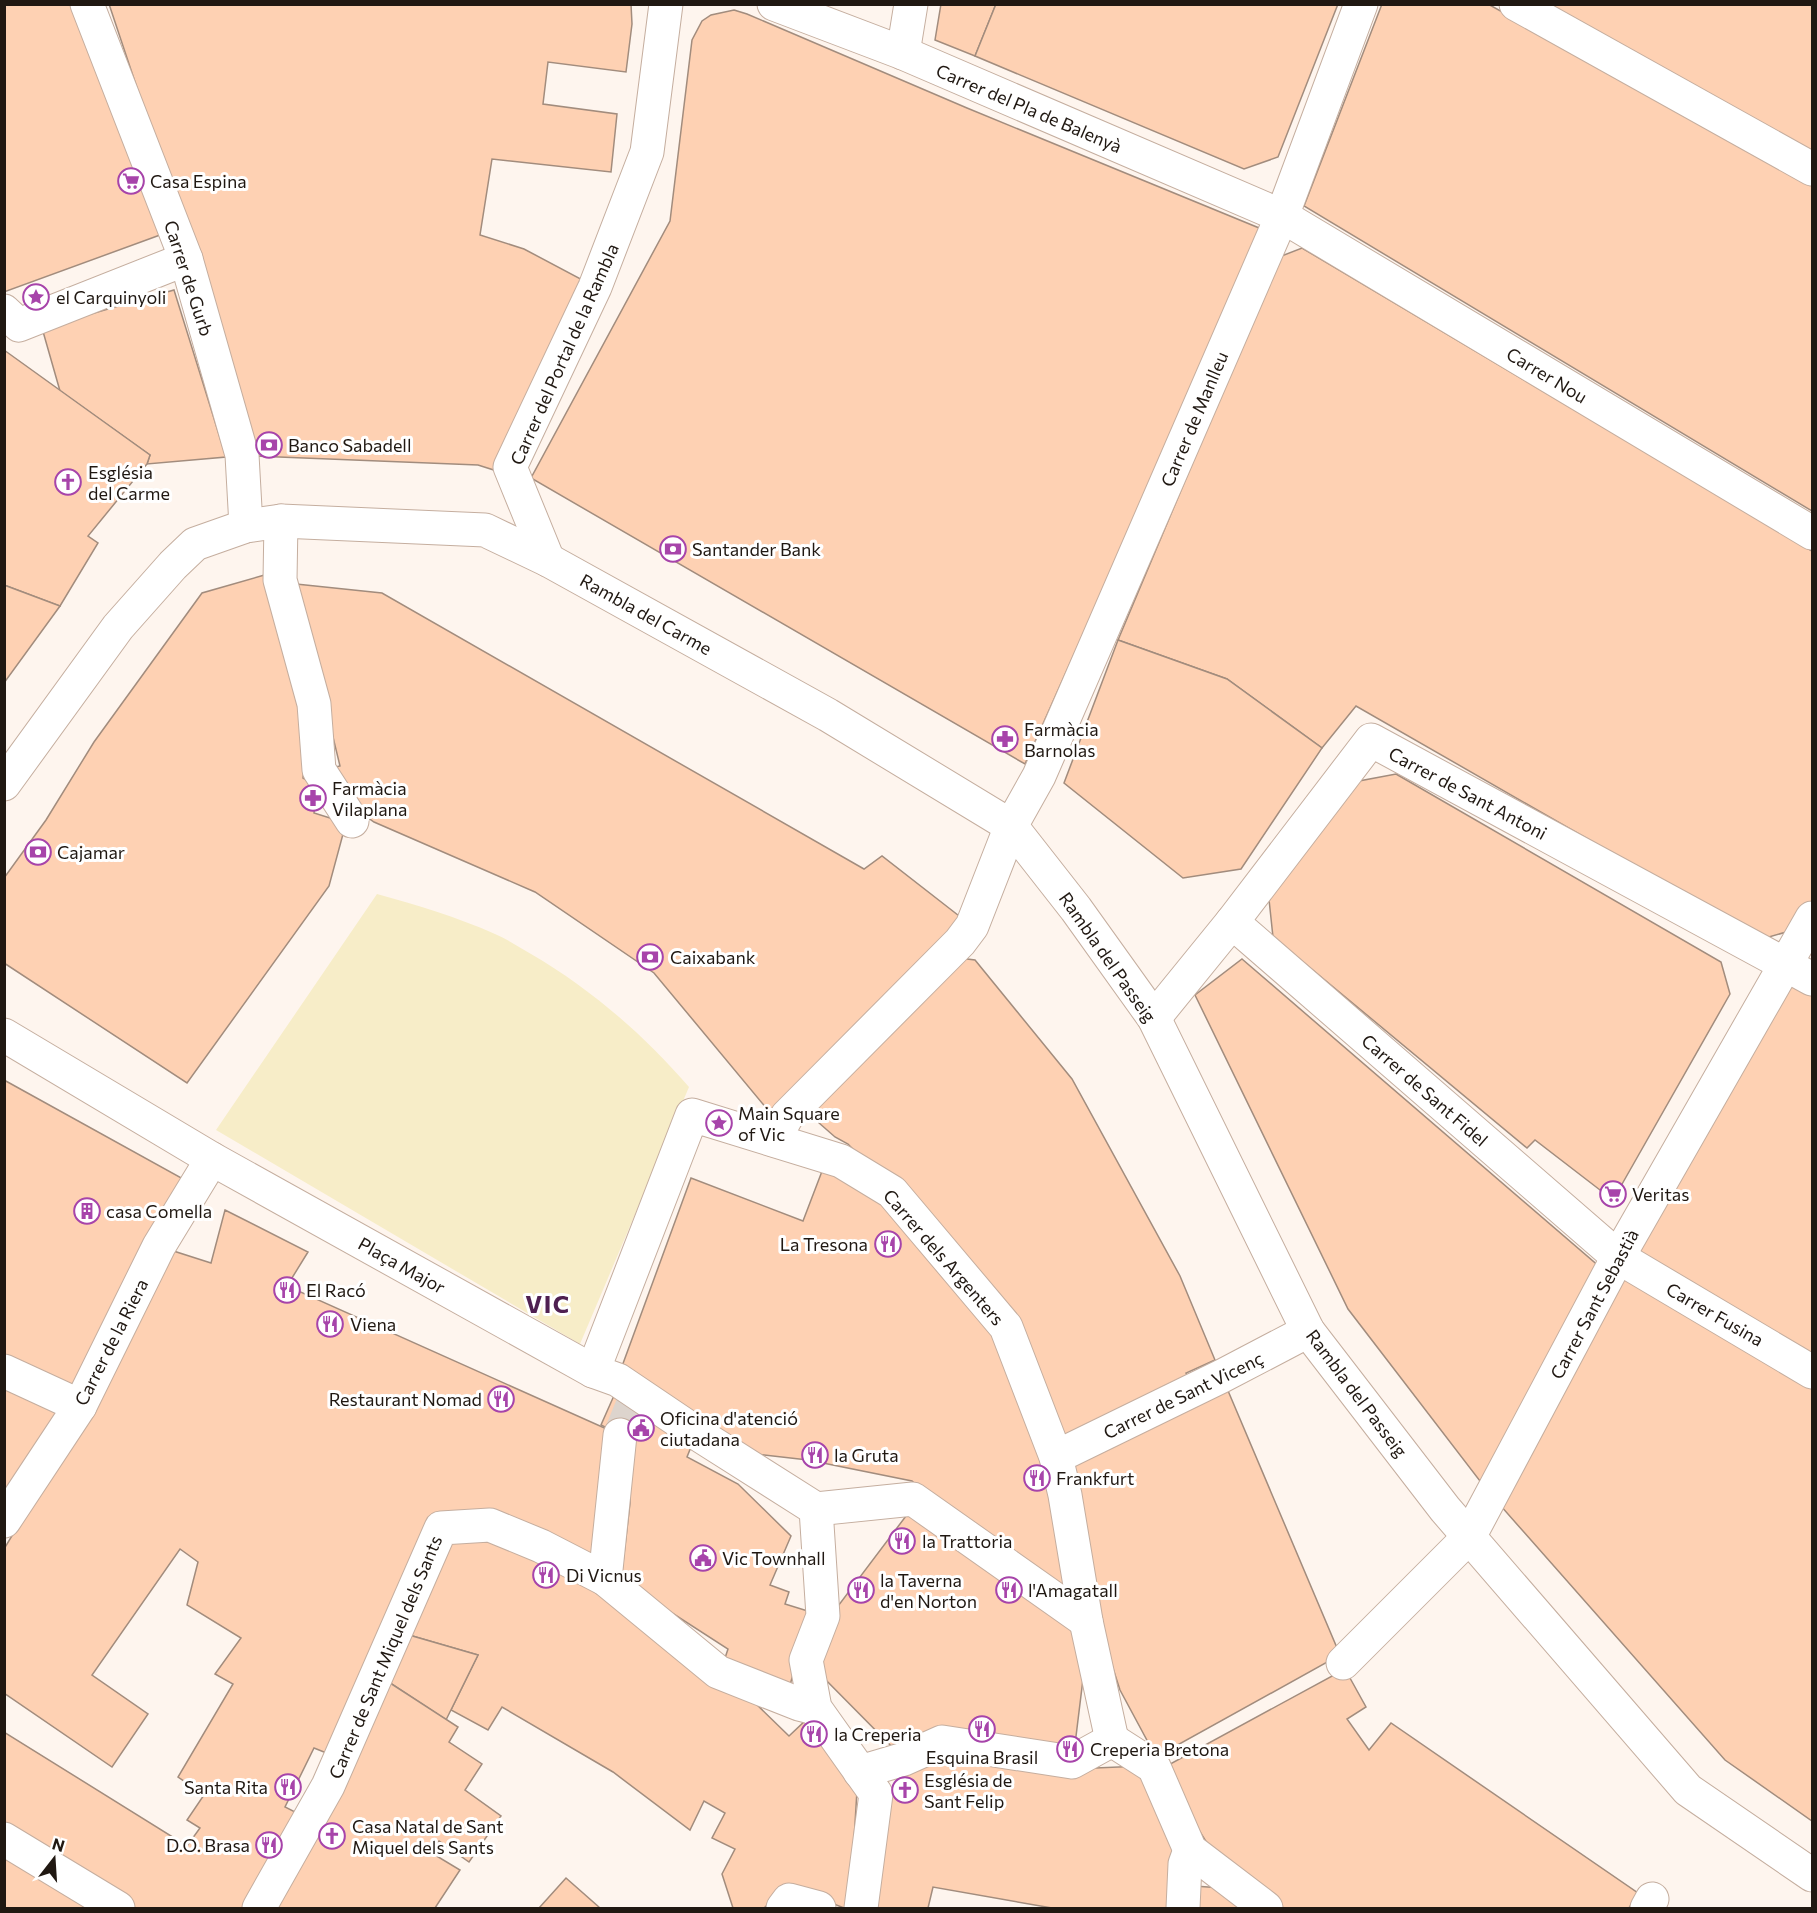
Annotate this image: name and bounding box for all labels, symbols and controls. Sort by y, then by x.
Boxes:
street label: Carrer del Pla de Balenyà [933,59,1125,157]
supermarket icon: Casa Espina [116,166,146,196]
place label: Casa Espina [150,170,247,192]
street label: Carrer de Gurb [160,217,218,339]
street label: Carrer del Portal de la Rambla [505,240,623,468]
place icon: el Carquinyoli [21,282,51,312]
place label: el Carquinyoli [56,286,166,308]
street label: Carrer Nou [1503,342,1591,408]
street label: Carrer de Manlleu [1156,348,1232,490]
bank icon: Banco Sabadell [254,430,284,460]
place label: Banco Sabadell [288,434,412,456]
place label: Església del Carme [88,461,170,504]
church icon: Església del Carme [53,467,83,497]
bank icon: Santander Bank [658,534,688,564]
place label: Santander Bank [692,538,821,560]
street label: Rambla del Carme [576,569,716,659]
place label: Farmàcia Barnolas [1024,718,1099,761]
pharmacy icon: Farmàcia Barnolas [990,724,1020,754]
street label: Carrer de Sant Antoni [1385,742,1551,844]
place label: Farmàcia Vilaplana [332,777,407,820]
pharmacy icon: Farmàcia Vilaplana [298,783,328,813]
bank icon: Cajamar [23,837,53,867]
place label: Cajamar [57,841,125,863]
street label: Rambla del Passeig [1055,888,1161,1027]
bank icon: Caixabank [635,942,665,972]
place label: Caixabank [670,946,756,968]
street label: Carrer de Sant Fidel [1357,1029,1493,1151]
place label: Main Square of Vic [738,1102,840,1145]
place icon: Main Square of Vic [704,1108,734,1138]
supermarket icon: Veritas [1598,1179,1628,1209]
place label: Veritas [1632,1183,1689,1205]
street label: Carrer dels Argenters [879,1185,1009,1329]
building icon: casa Comella [72,1196,102,1226]
place label: casa Comella [106,1200,212,1222]
street label: Carrer Sant Sebastià [1545,1225,1643,1383]
restaurant icon: La Tresona [873,1229,903,1259]
street label: Plaça Major [355,1232,449,1298]
place label: La Tresona [780,1233,868,1255]
street label: Carrer de la Riera [70,1275,152,1409]
restaurant icon: El Racó [272,1275,302,1305]
street label: Carrer Fusina [1662,1277,1768,1351]
place label: El Racó [306,1279,366,1301]
district label: VIC [525,1289,571,1318]
restaurant icon: Viena [315,1309,345,1339]
place label: Viena [350,1313,396,1335]
street label: Rambla del Passeig [1302,1325,1412,1461]
street label: Carrer de Sant Vicenç [1100,1347,1267,1443]
restaurant icon: Restaurant Nomad [486,1384,516,1414]
place label: Restaurant Nomad [329,1388,482,1410]
place label: Oficina d'atenció ciutadana [660,1407,798,1450]
public building icon: Oficina d'atenció ciutadana [626,1413,656,1443]
restaurant icon: la Gruta [800,1440,830,1470]
place label: la Gruta [834,1444,899,1466]
restaurant icon: Frankfurt [1022,1463,1052,1493]
place label: Frankfurt [1056,1467,1134,1489]
restaurant icon: la Trattoria [887,1526,917,1556]
place label: la Trattoria [922,1530,1013,1552]
street label: Carrer de Sant Miquel dels Sants [324,1532,446,1782]
public building icon: Vic Townhall [688,1543,718,1573]
place label: Vic Townhall [722,1547,826,1569]
restaurant icon: Di Vicnus [531,1560,561,1590]
place label: Di Vicnus [566,1564,642,1586]
place label: la Taverna d'en Norton [880,1569,977,1612]
restaurant icon: la Taverna d'en Norton [846,1575,876,1605]
restaurant icon: l'Amagatall [994,1575,1024,1605]
place label: l'Amagatall [1028,1579,1118,1601]
restaurant icon: Esquina Brasil [967,1714,997,1744]
restaurant icon: la Creperia [799,1719,829,1749]
place label: la Creperia [834,1723,922,1745]
restaurant icon: Creperia Bretona [1055,1734,1085,1764]
place label: Creperia Bretona [1090,1738,1229,1760]
place label: Esquina Brasil [926,1746,1038,1768]
place label: Església de Sant Felip [924,1769,1012,1812]
restaurant icon: Santa Rita [273,1772,303,1802]
church icon: Església de Sant Felip [890,1775,920,1805]
place label: Santa Rita [184,1776,268,1798]
place label: Casa Natal de Sant Miquel dels Sants [352,1815,504,1858]
church icon: Casa Natal de Sant Miquel dels Sants [317,1821,347,1851]
north arrow [24,1829,84,1889]
restaurant icon: D.O. Brasa [254,1830,284,1860]
text: N [50,1833,67,1855]
place label: D.O. Brasa [166,1834,250,1856]

